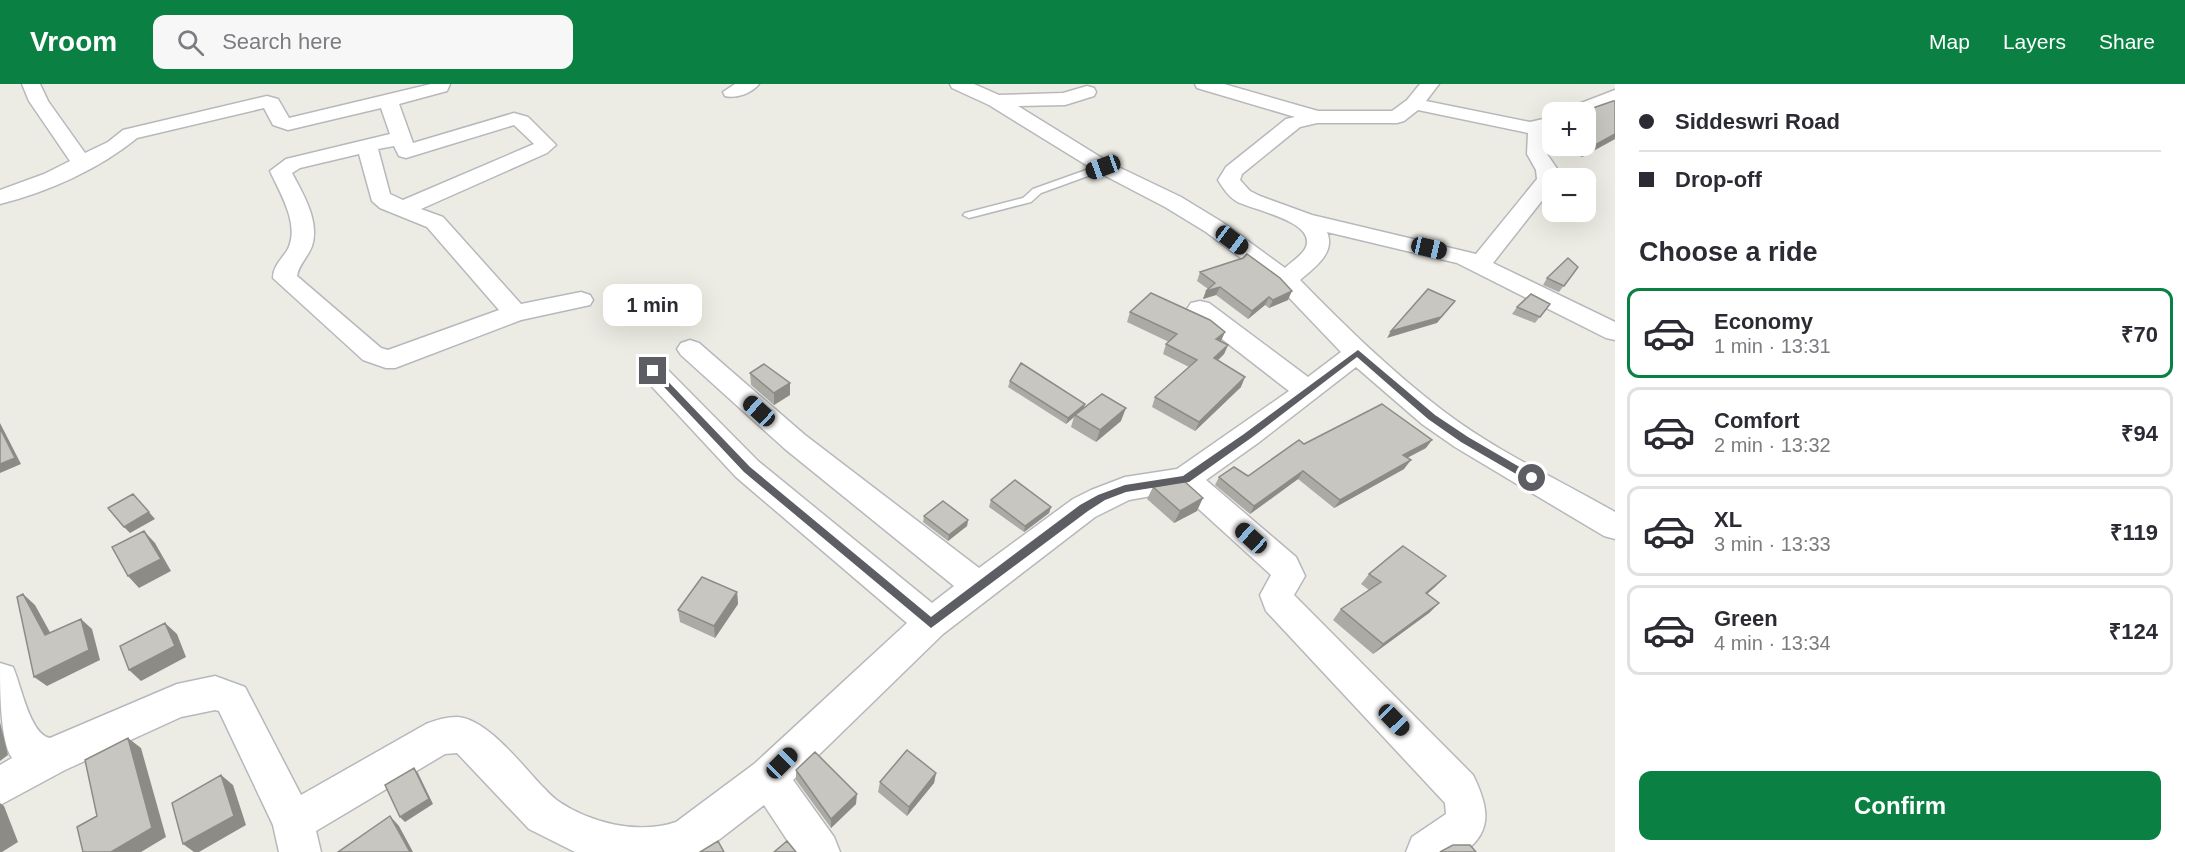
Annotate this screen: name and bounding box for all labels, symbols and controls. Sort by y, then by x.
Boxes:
search box [153,15,573,69]
text: Vroom [30,26,117,57]
icon: search [174,26,207,59]
text: Search here [222,29,342,54]
text: Map [1929,30,1970,53]
text: Layers [2003,30,2066,53]
text: Share [2099,30,2155,53]
map controls [1542,102,1596,222]
button: + [1542,102,1596,156]
text: Siddeswri Road [1675,109,1840,134]
car [1083,152,1123,182]
text: Drop-off [1675,167,1762,192]
button: − [1542,168,1596,222]
car [1212,222,1252,258]
car [1409,235,1449,261]
text: Choose a ride [1639,237,1818,267]
callout: 1 min [604,284,702,326]
text: 1 min [626,294,679,316]
icon: car [1642,306,1696,360]
text: Economy [1714,309,1813,334]
text: ₹70 [2121,322,2158,347]
text: 1 min · 13:31 [1714,335,1831,357]
route end [639,357,666,384]
car [740,392,778,430]
icon: car [1642,405,1696,459]
text: Comfort [1714,408,1800,433]
text: ₹94 [2121,421,2158,446]
text: 2 min · 13:32 [1714,434,1831,456]
route start [1518,464,1545,491]
icon: car [1642,504,1696,558]
text: XL [1714,507,1742,532]
car [1232,519,1270,557]
text: ₹119 [2110,520,2158,545]
text: 3 min · 13:33 [1714,533,1831,555]
icon: car [1642,603,1696,657]
text: Green [1714,606,1778,631]
text: ₹124 [2109,619,2158,644]
text: 4 min · 13:34 [1714,632,1831,654]
car [1375,701,1413,739]
car [763,744,801,782]
button: Confirm [1639,771,2161,840]

